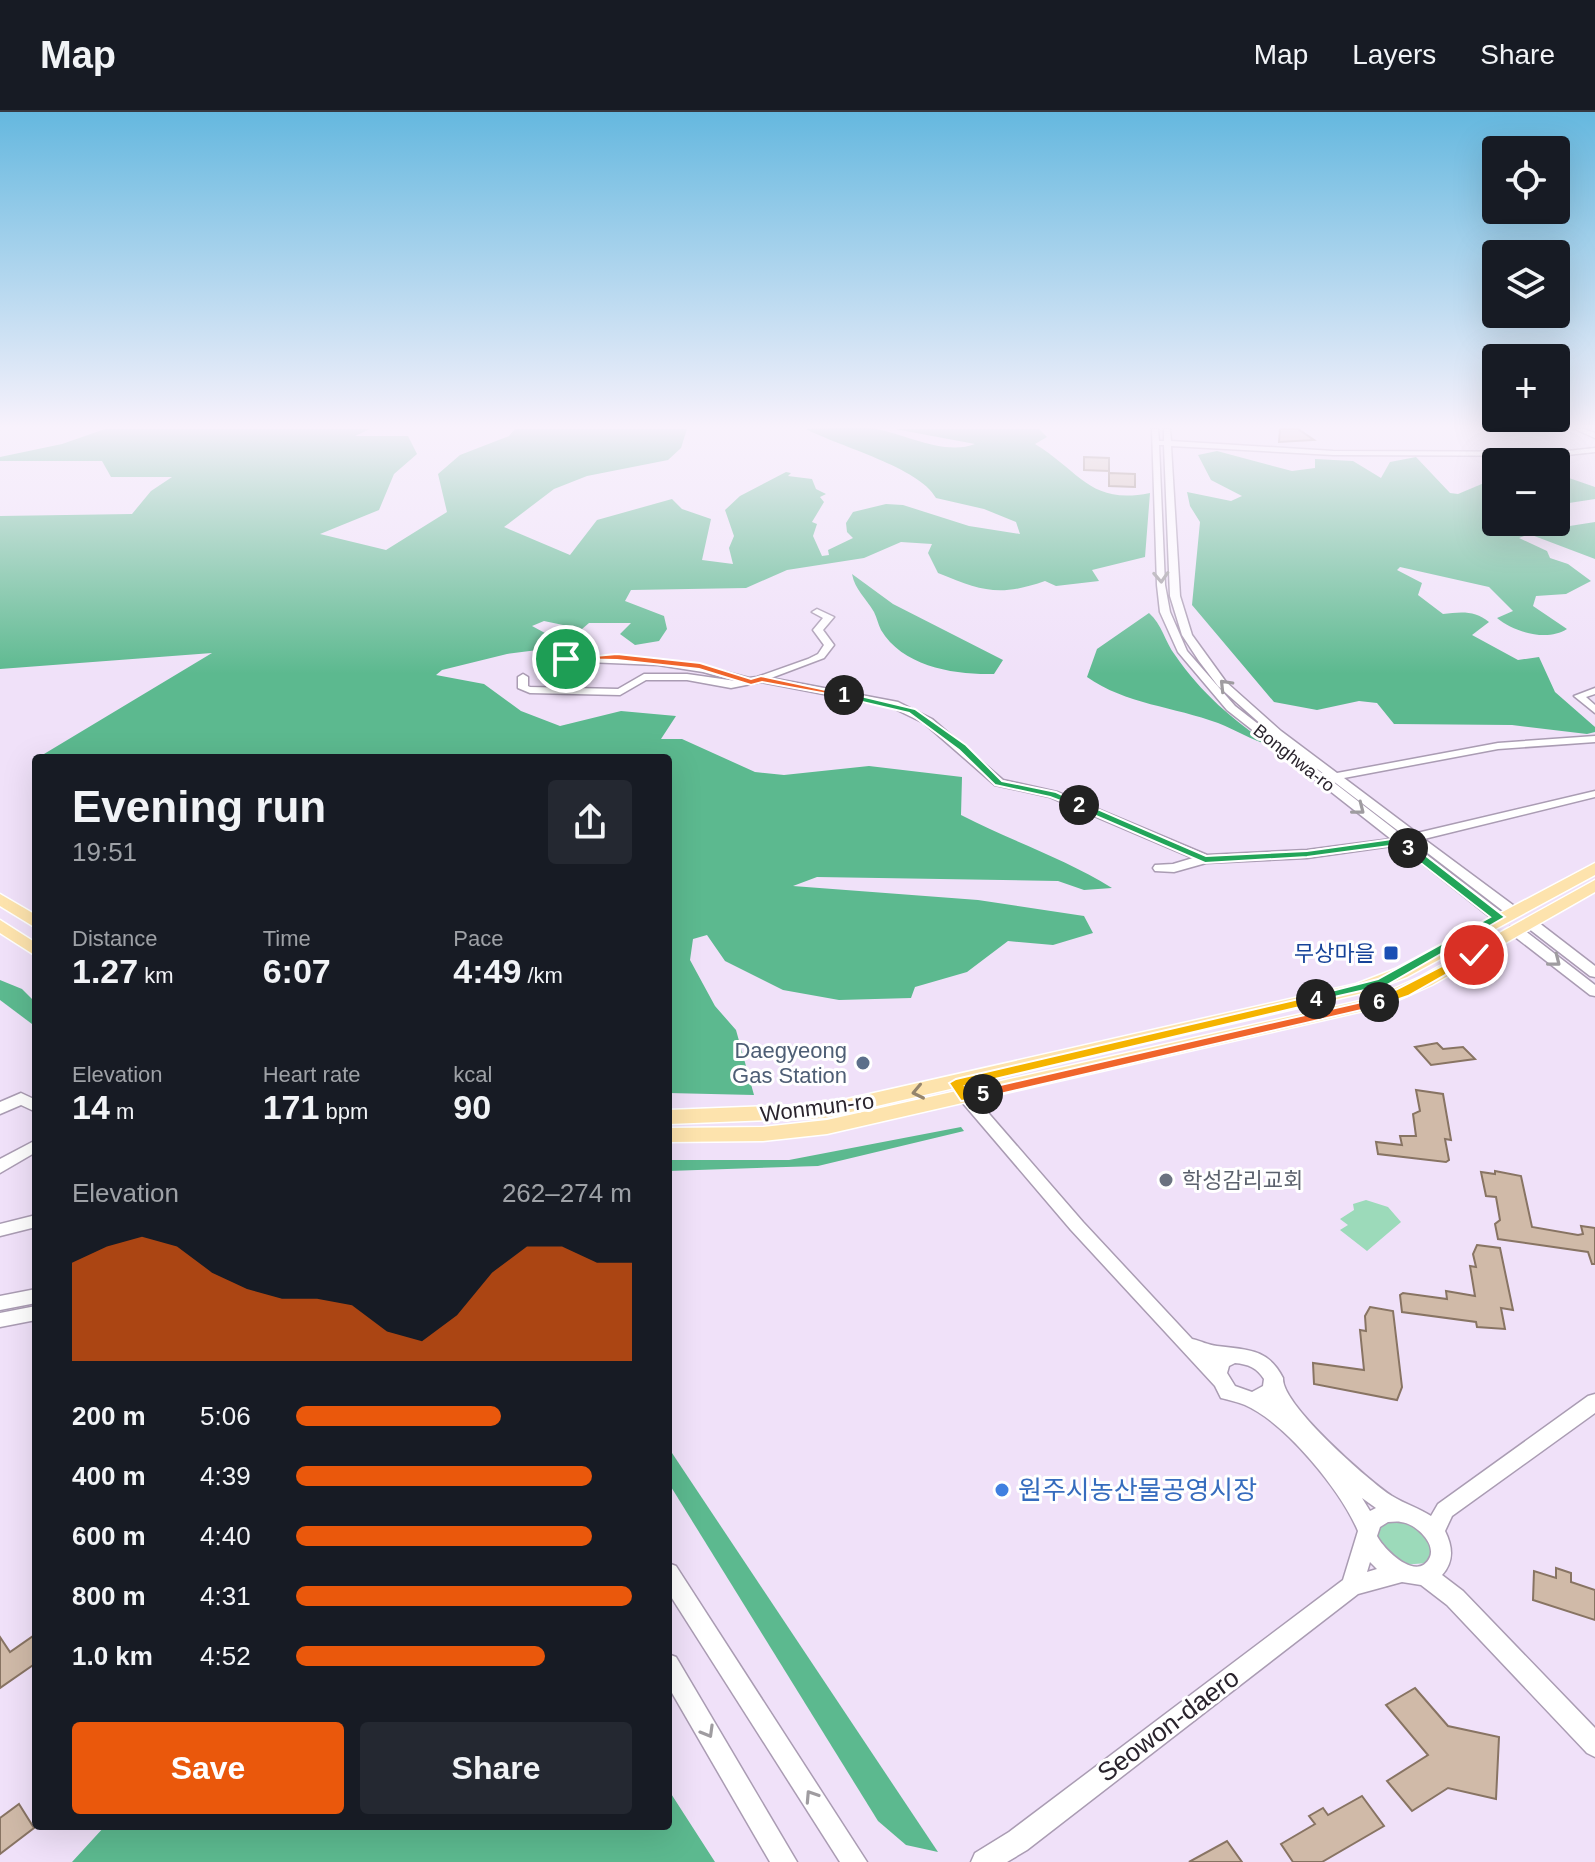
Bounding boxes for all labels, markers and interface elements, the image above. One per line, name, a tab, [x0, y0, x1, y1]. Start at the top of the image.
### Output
text: Map	[40, 34, 116, 76]
text: Map	[1254, 39, 1308, 70]
text: Layers	[1352, 39, 1436, 70]
text: Share	[1480, 39, 1555, 70]
map controls	[1482, 136, 1570, 536]
button: locate	[1482, 136, 1570, 224]
button: layers	[1482, 240, 1570, 328]
button: +	[1482, 344, 1570, 432]
button: −	[1482, 448, 1570, 536]
one-way arrow	[1153, 571, 1170, 584]
pin	[532, 625, 600, 693]
icon: arrive	[544, 637, 588, 681]
pin: 1	[824, 675, 864, 715]
one-way arrow	[1220, 680, 1234, 694]
text: 1	[838, 682, 850, 707]
street label: Bonghwa-ro	[1250, 720, 1338, 796]
button: share	[548, 780, 632, 864]
text: Evening run	[72, 782, 326, 831]
pin: 2	[1059, 785, 1099, 825]
text: 2	[1073, 792, 1085, 817]
one-way arrow	[1350, 799, 1364, 814]
pin: 3	[1388, 828, 1428, 868]
text: 3	[1402, 835, 1414, 860]
text: 19:51	[72, 837, 137, 867]
pin	[1440, 921, 1508, 989]
text: Distance	[72, 926, 158, 951]
text: Time	[263, 926, 311, 951]
text: Pace	[453, 926, 503, 951]
icon: check	[1452, 933, 1496, 977]
place label: 무상마을	[1294, 941, 1375, 966]
marker: 무상마을	[1382, 944, 1400, 962]
one-way arrow	[1546, 951, 1560, 966]
text: 1.27	[72, 952, 138, 990]
text: 6:07	[263, 952, 331, 990]
text: 4:49	[453, 952, 521, 990]
text: km	[138, 963, 174, 988]
text: /km	[521, 963, 563, 988]
pin: 4	[1296, 979, 1336, 1019]
pin: 6	[1359, 982, 1399, 1022]
text: 4	[1310, 986, 1322, 1011]
text: 6	[1373, 989, 1385, 1014]
place label: Daegyeong Gas Station	[732, 1038, 847, 1088]
marker: Daegyeong Gas Station	[854, 1054, 872, 1072]
text: Elevation	[72, 1062, 163, 1087]
text: Heart rate	[263, 1062, 360, 1087]
text: kcal	[453, 1062, 492, 1087]
pin: 5	[963, 1074, 1003, 1114]
text: 5	[977, 1081, 989, 1106]
one-way arrow	[912, 1083, 926, 1100]
text: 14	[72, 1088, 110, 1126]
text: 171	[263, 1088, 319, 1126]
text: 90	[453, 1088, 491, 1126]
street label: Wonmun-ro	[759, 1088, 875, 1127]
text: m	[110, 1099, 134, 1124]
text: bpm	[319, 1099, 368, 1124]
place label: 학성감리교회	[1182, 1168, 1303, 1193]
marker: 학성감리교회	[1157, 1171, 1175, 1189]
text: Elevation	[72, 1178, 179, 1208]
text: 262–274 m	[502, 1178, 632, 1208]
text: 200 m	[72, 1401, 146, 1431]
text: 5:06	[200, 1401, 251, 1431]
text: 400 m	[72, 1461, 146, 1491]
text: 4:39	[200, 1461, 251, 1491]
place label: 원주시농산물공영시장	[1018, 1475, 1257, 1505]
marker: 원주시농산물공영시장	[993, 1481, 1011, 1499]
text: 600 m	[72, 1521, 146, 1551]
text: 4:40	[200, 1521, 251, 1551]
text: 800 m	[72, 1581, 146, 1611]
text: 4:31	[200, 1581, 251, 1611]
text: 1.0 km	[72, 1641, 153, 1671]
text: 4:52	[200, 1641, 251, 1671]
street label: Seowon-daero	[1091, 1662, 1245, 1788]
button: Save	[72, 1722, 344, 1814]
button: Share	[360, 1722, 632, 1814]
one-way arrow	[698, 1723, 713, 1738]
one-way arrow	[806, 1791, 821, 1805]

